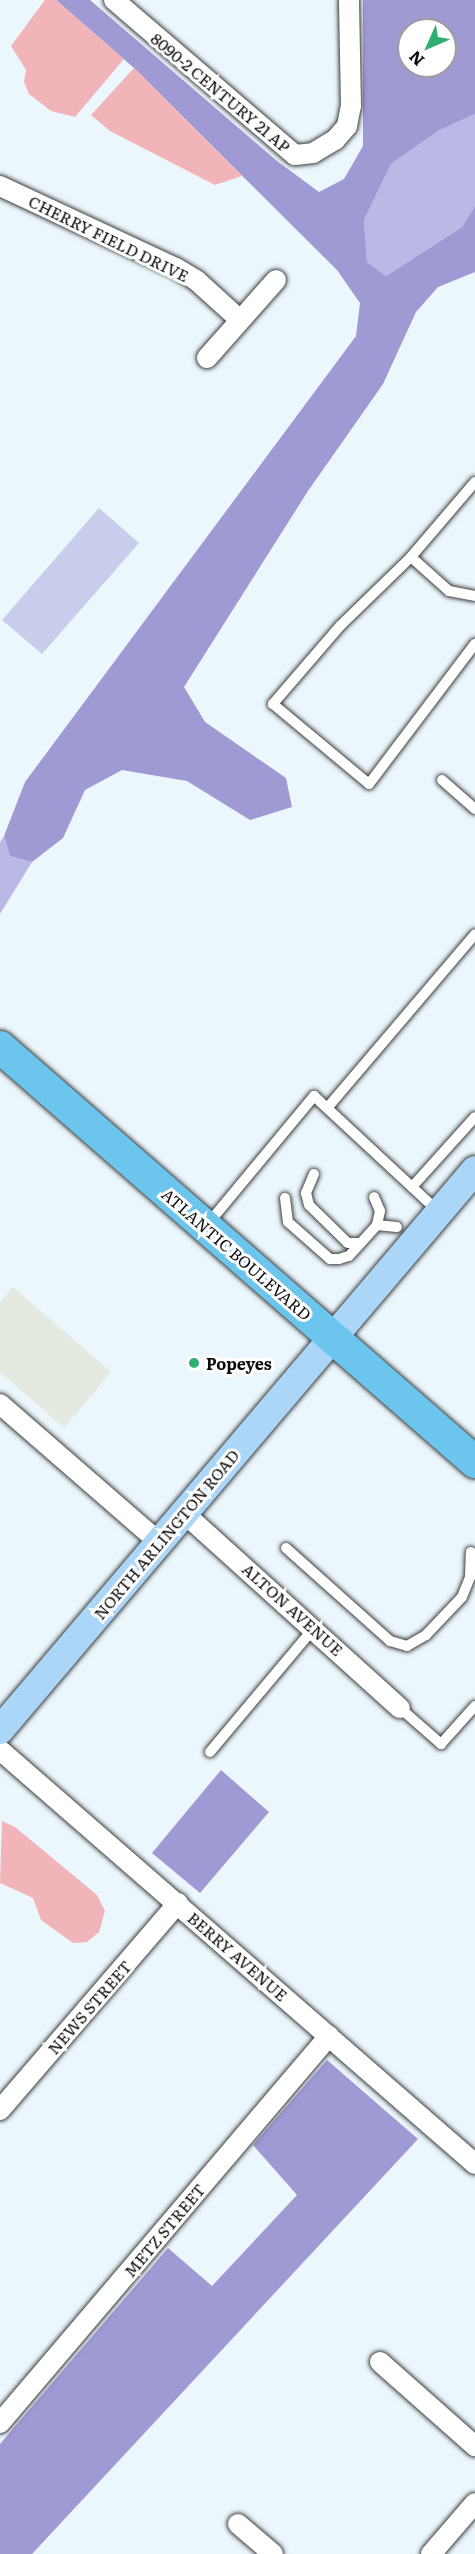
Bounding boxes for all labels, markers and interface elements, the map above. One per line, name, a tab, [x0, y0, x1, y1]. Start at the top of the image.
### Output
north arrow	[397, 18, 457, 78]
street label: 8090-2 CENTURY 21 AP	[148, 28, 294, 156]
text: N	[402, 46, 429, 73]
street label: CHERRY FIELD DRIVE	[26, 191, 192, 285]
street label: ATLANTIC BOULEVARD	[158, 1184, 316, 1324]
place label: Popeyes	[206, 1353, 272, 1373]
marker: Popeyes	[187, 1356, 201, 1370]
street label: NORTH ARLINGTON ROAD	[89, 1445, 243, 1623]
street label: ALTON AVENUE	[239, 1559, 347, 1659]
street label: BERRY AVENUE	[184, 1908, 292, 2004]
street label: NEWS STREET	[43, 1956, 135, 2058]
street label: METZ STREET	[120, 2180, 208, 2280]

